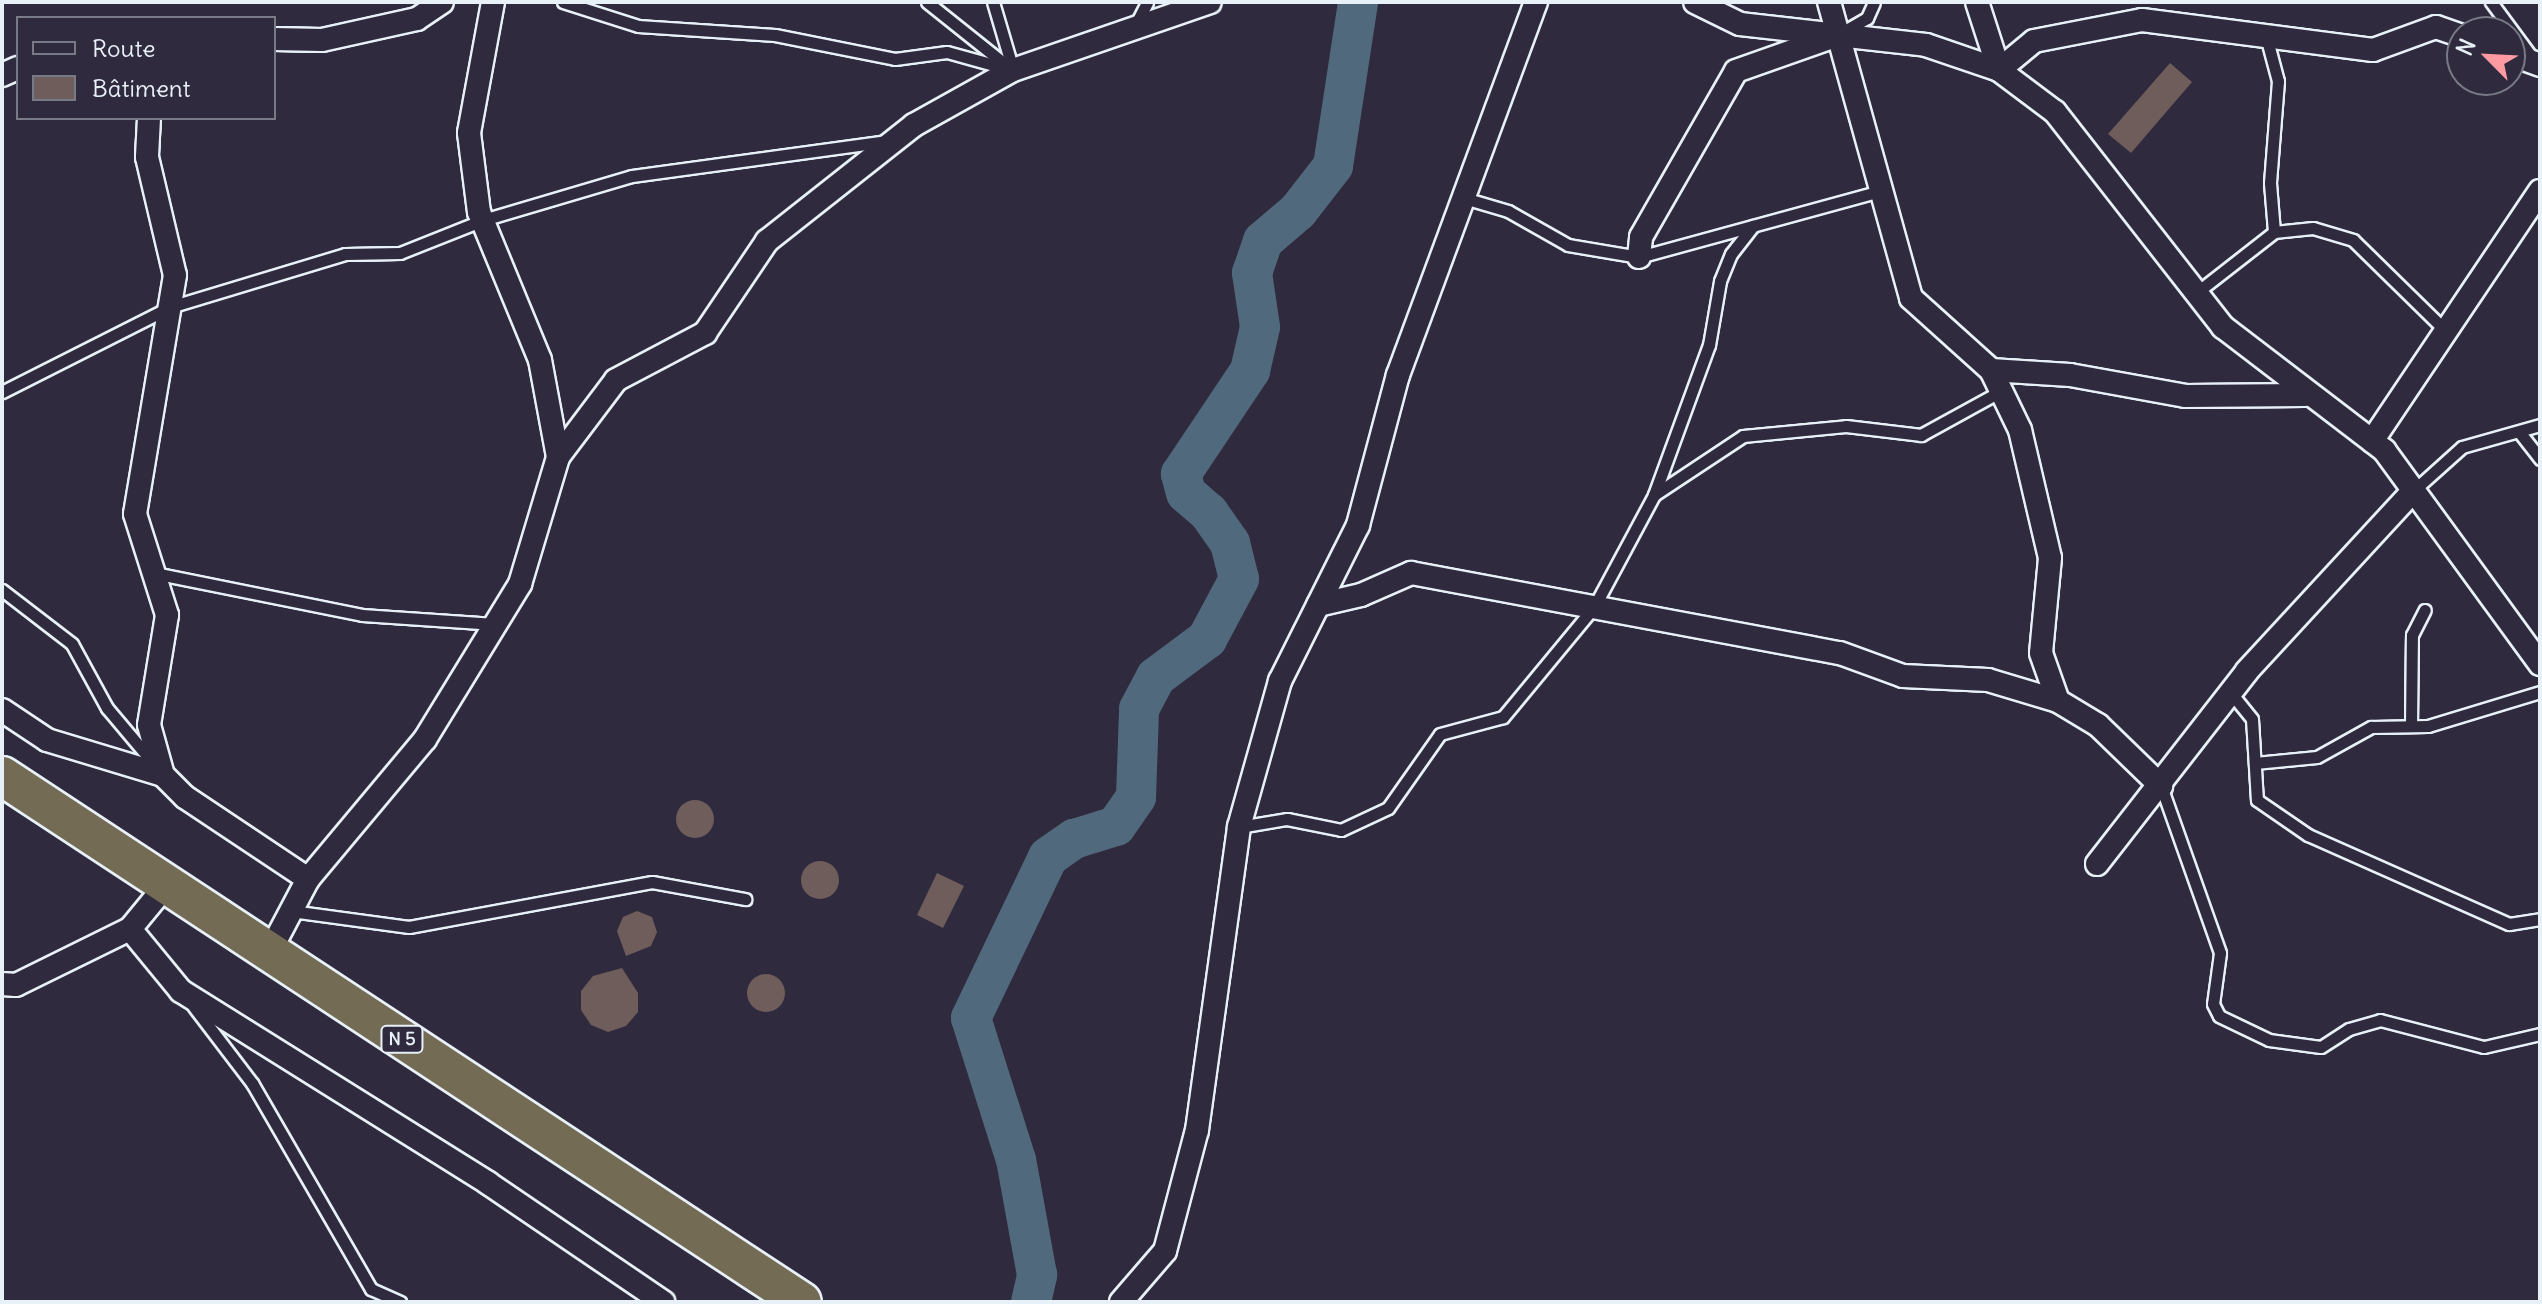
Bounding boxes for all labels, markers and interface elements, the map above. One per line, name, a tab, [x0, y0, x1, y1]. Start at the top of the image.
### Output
legend	[16, 16, 276, 120]
north arrow	[2446, 16, 2526, 96]
text: Route	[92, 33, 155, 63]
text: N	[2450, 34, 2482, 60]
text: Bâtiment	[92, 73, 191, 103]
road number: N 5	[380, 1025, 424, 1053]

